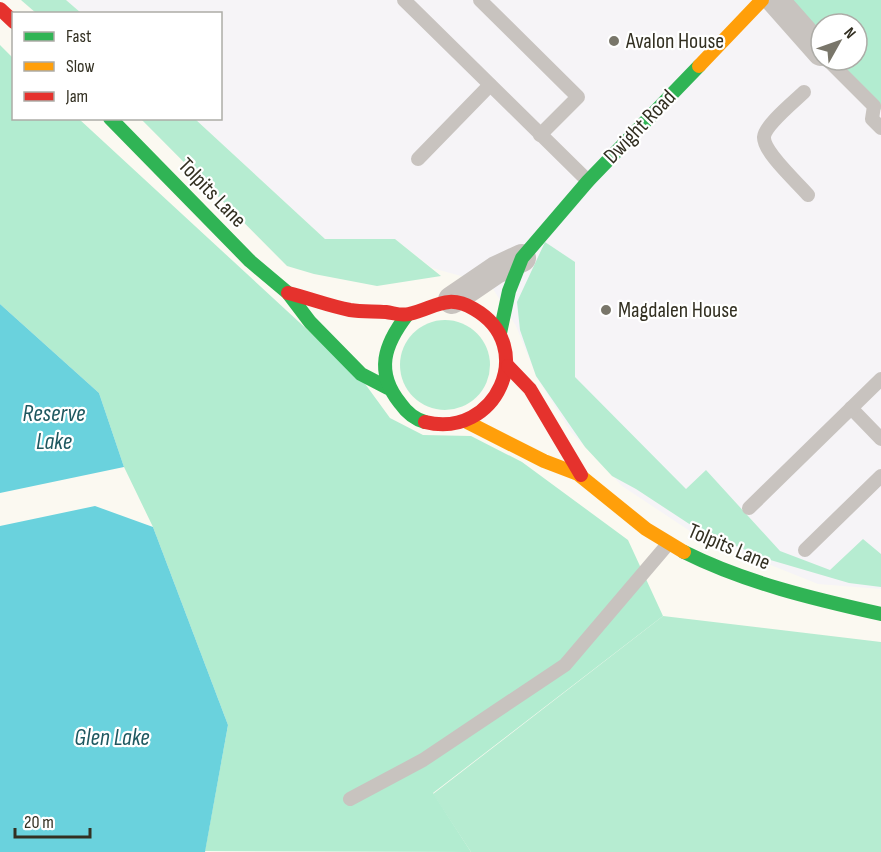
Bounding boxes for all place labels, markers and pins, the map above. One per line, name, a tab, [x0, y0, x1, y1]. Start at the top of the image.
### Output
place label: Avalon House	[625, 28, 724, 55]
marker: Avalon House	[607, 34, 621, 48]
place label: Magdalen House	[618, 297, 738, 324]
marker: Magdalen House	[599, 303, 613, 317]

